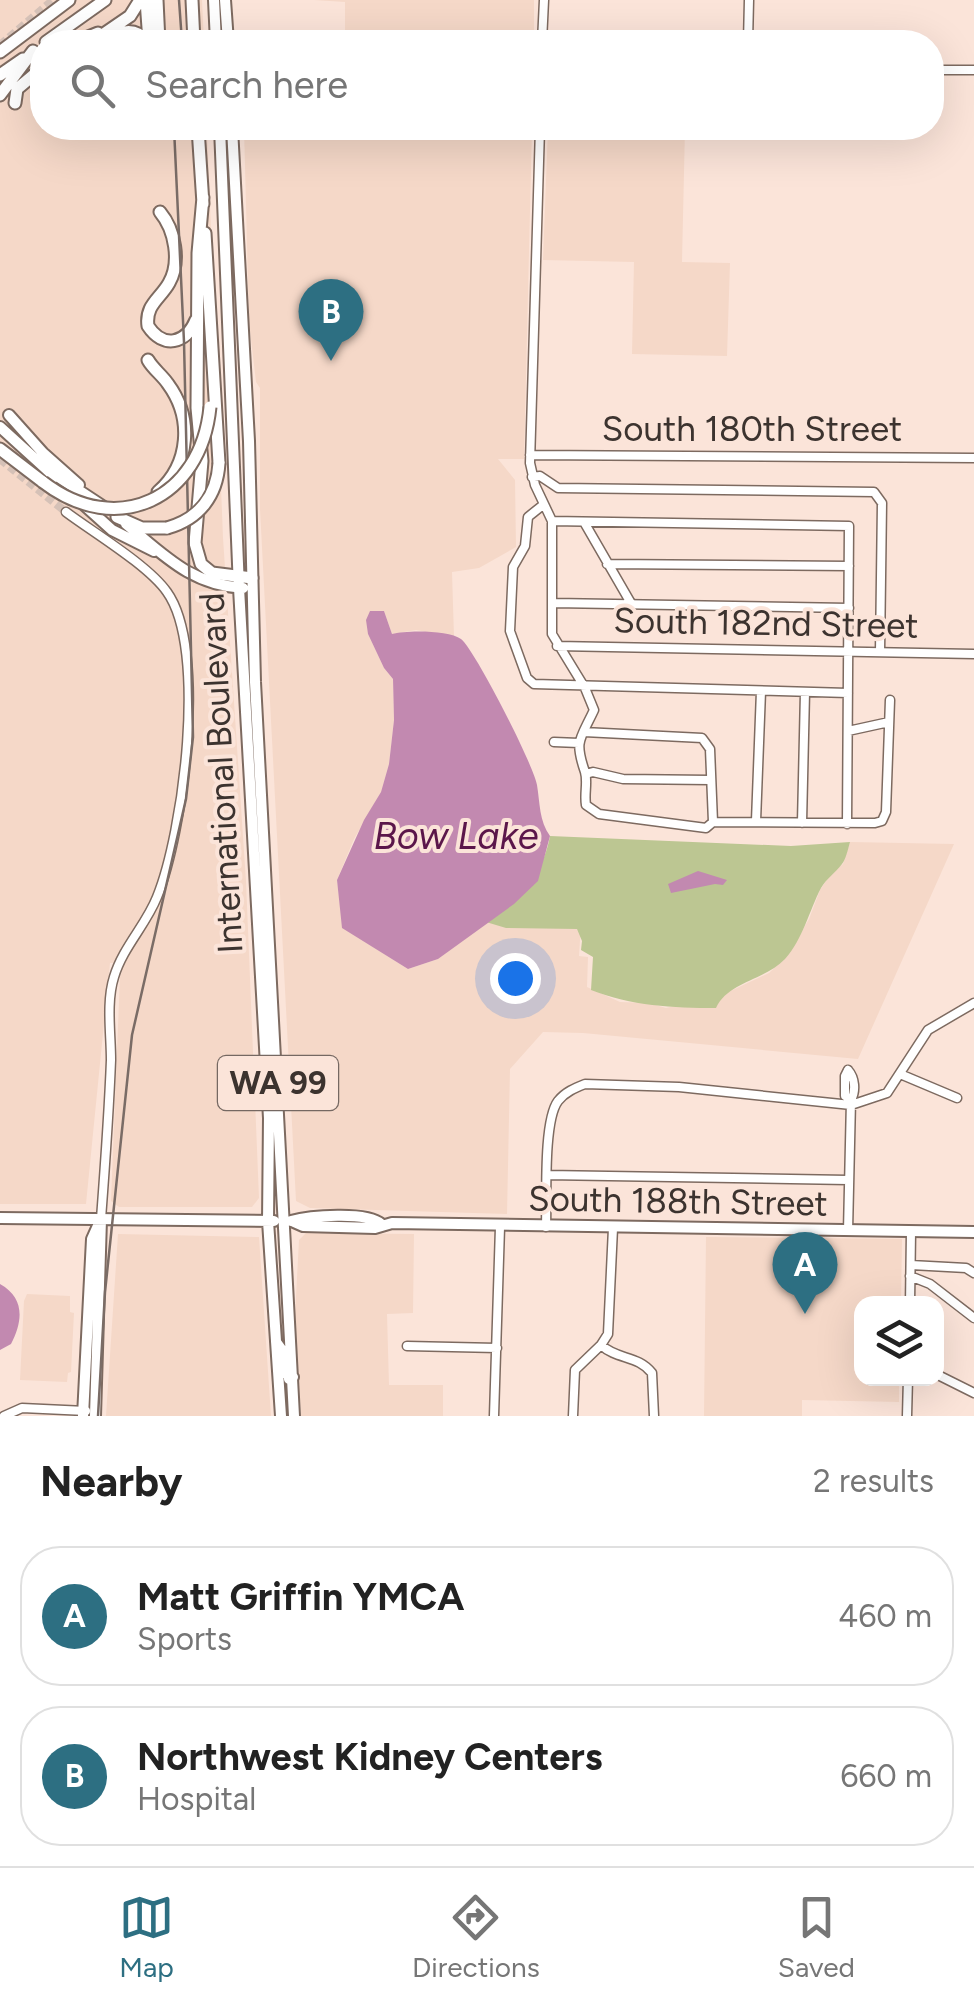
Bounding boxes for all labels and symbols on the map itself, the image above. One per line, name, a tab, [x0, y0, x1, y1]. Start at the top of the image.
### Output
pin: B	[298, 278, 364, 361]
street label: South 180th Street	[602, 408, 902, 450]
street label: International Boulevard	[191, 591, 251, 955]
street label: South 182nd Street	[613, 599, 919, 647]
water label: Bow Lake	[374, 813, 539, 859]
your location	[490, 953, 541, 1004]
road number: WA 99	[218, 1056, 338, 1110]
street label: South 188th Street	[528, 1177, 828, 1225]
pin: A	[772, 1232, 838, 1314]

